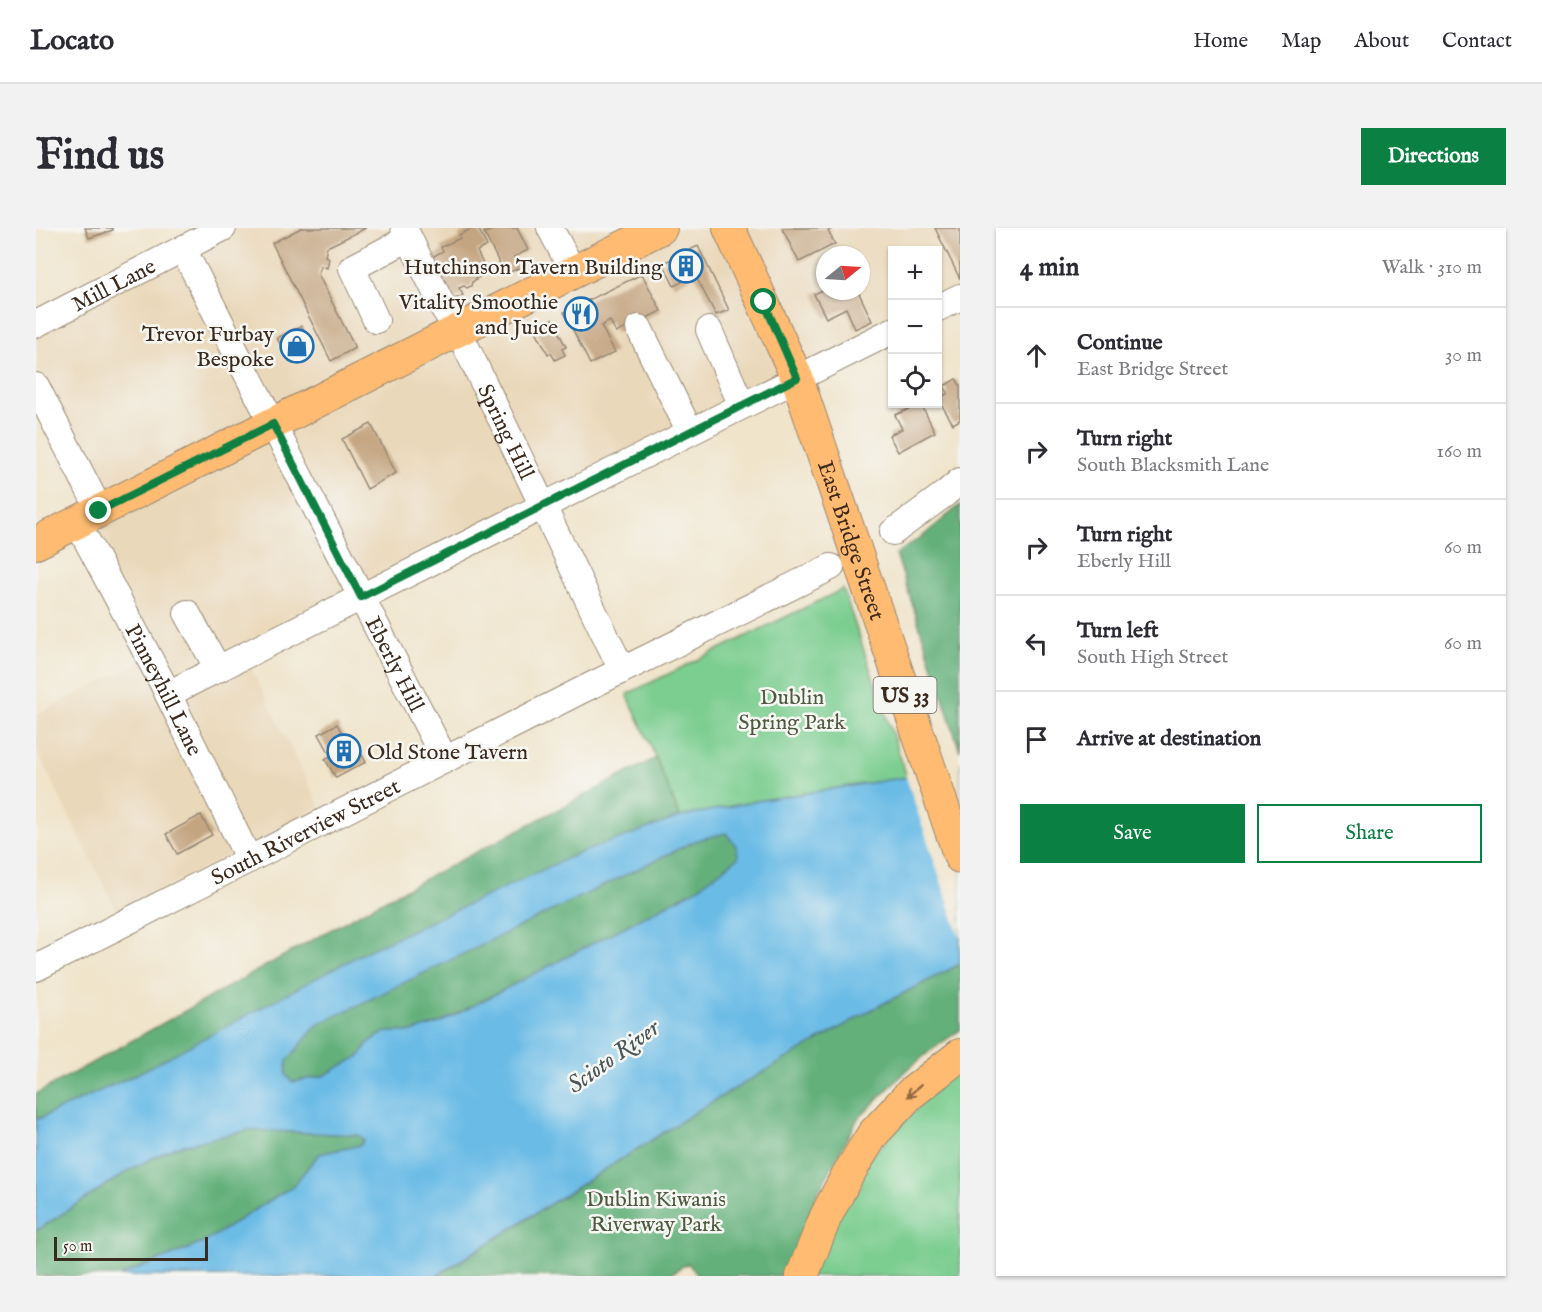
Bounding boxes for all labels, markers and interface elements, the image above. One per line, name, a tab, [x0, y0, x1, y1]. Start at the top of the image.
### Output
text: Locato	[30, 24, 114, 59]
text: Home	[1193, 28, 1248, 55]
text: Map	[1281, 28, 1321, 55]
text: About	[1354, 28, 1409, 55]
text: Contact	[1442, 28, 1512, 55]
button: Directions	[1361, 128, 1506, 185]
text: Find us	[36, 130, 164, 183]
north arrow	[816, 246, 870, 300]
map controls	[888, 246, 942, 408]
button: +	[888, 246, 942, 300]
building icon: Hutchinson Tavern Building	[668, 248, 704, 284]
text: 4 min	[1020, 251, 1079, 284]
street label: Mill Lane	[68, 253, 161, 319]
place label: Hutchinson Tavern Building	[404, 254, 664, 282]
text: Walk · 310 m	[1382, 255, 1482, 280]
route start	[750, 288, 776, 314]
place label: Vitality Smoothie and Juice	[398, 289, 558, 342]
restaurant icon: Vitality Smoothie and Juice	[563, 296, 599, 332]
button: −	[888, 300, 942, 354]
place label: Trevor Furbay Bespoke	[142, 321, 274, 374]
shop icon: Trevor Furbay Bespoke	[279, 328, 315, 364]
text: Continue	[1077, 329, 1163, 357]
icon: ahead	[1020, 339, 1053, 372]
text: 30 m	[1445, 343, 1482, 368]
button: locate	[888, 354, 942, 408]
text: East Bridge Street	[1077, 357, 1228, 382]
street label: Spring Hill	[470, 380, 540, 484]
text: Turn right	[1077, 425, 1172, 453]
icon: right	[1020, 435, 1053, 468]
text: 160 m	[1436, 439, 1482, 464]
text: South Blacksmith Lane	[1077, 453, 1269, 478]
street label: East Bridge Street	[810, 457, 891, 625]
route end	[85, 497, 111, 523]
text: Turn right	[1077, 521, 1172, 549]
icon: right	[1020, 531, 1053, 564]
text: 60 m	[1444, 535, 1482, 560]
text: Eberly Hill	[1077, 549, 1171, 574]
street label: Eberly Hill	[358, 612, 430, 717]
text: Turn left	[1077, 617, 1159, 645]
street label: Pinneyhill Lane	[118, 620, 208, 761]
icon: left	[1020, 627, 1053, 660]
text: 60 m	[1444, 631, 1482, 656]
text: South High Street	[1077, 645, 1228, 670]
road number: US 33	[874, 677, 936, 713]
park label: Dublin Spring Park	[738, 684, 846, 737]
icon: arrive	[1020, 723, 1053, 756]
text: Arrive at destination	[1077, 725, 1261, 753]
building icon: Old Stone Tavern	[326, 733, 362, 769]
place label: Old Stone Tavern	[367, 739, 528, 767]
street label: South Riverview Street	[207, 773, 406, 893]
button: Save	[1020, 804, 1245, 863]
button: Share	[1257, 804, 1482, 863]
water label: Scioto River	[562, 1012, 668, 1101]
one-way arrow	[907, 1084, 922, 1098]
park label: Dublin Kiwanis Riverway Park	[586, 1186, 726, 1239]
scale bar	[54, 1234, 208, 1262]
text: 50 m	[63, 1237, 92, 1257]

